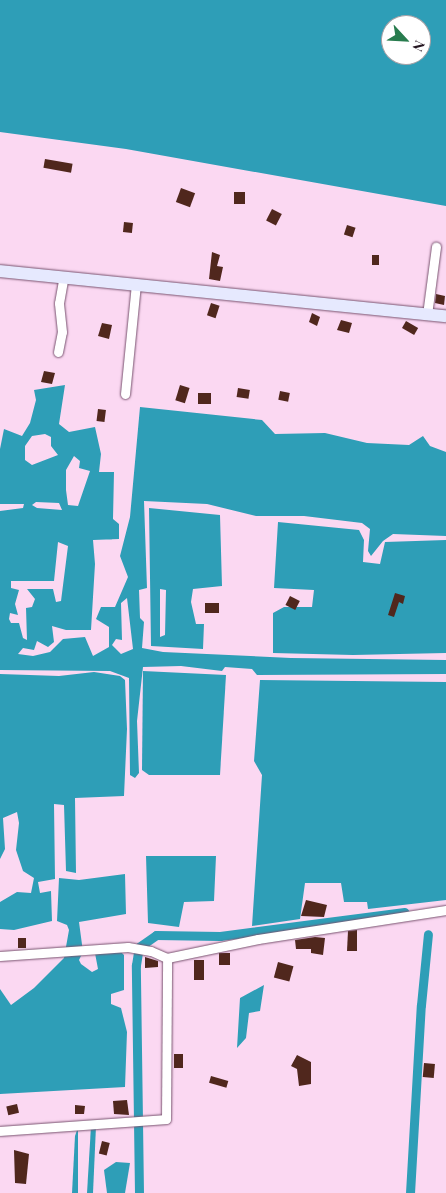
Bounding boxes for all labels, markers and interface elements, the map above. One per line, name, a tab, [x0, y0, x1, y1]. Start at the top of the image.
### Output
north arrow	[381, 15, 431, 65]
text: N	[408, 38, 430, 55]

